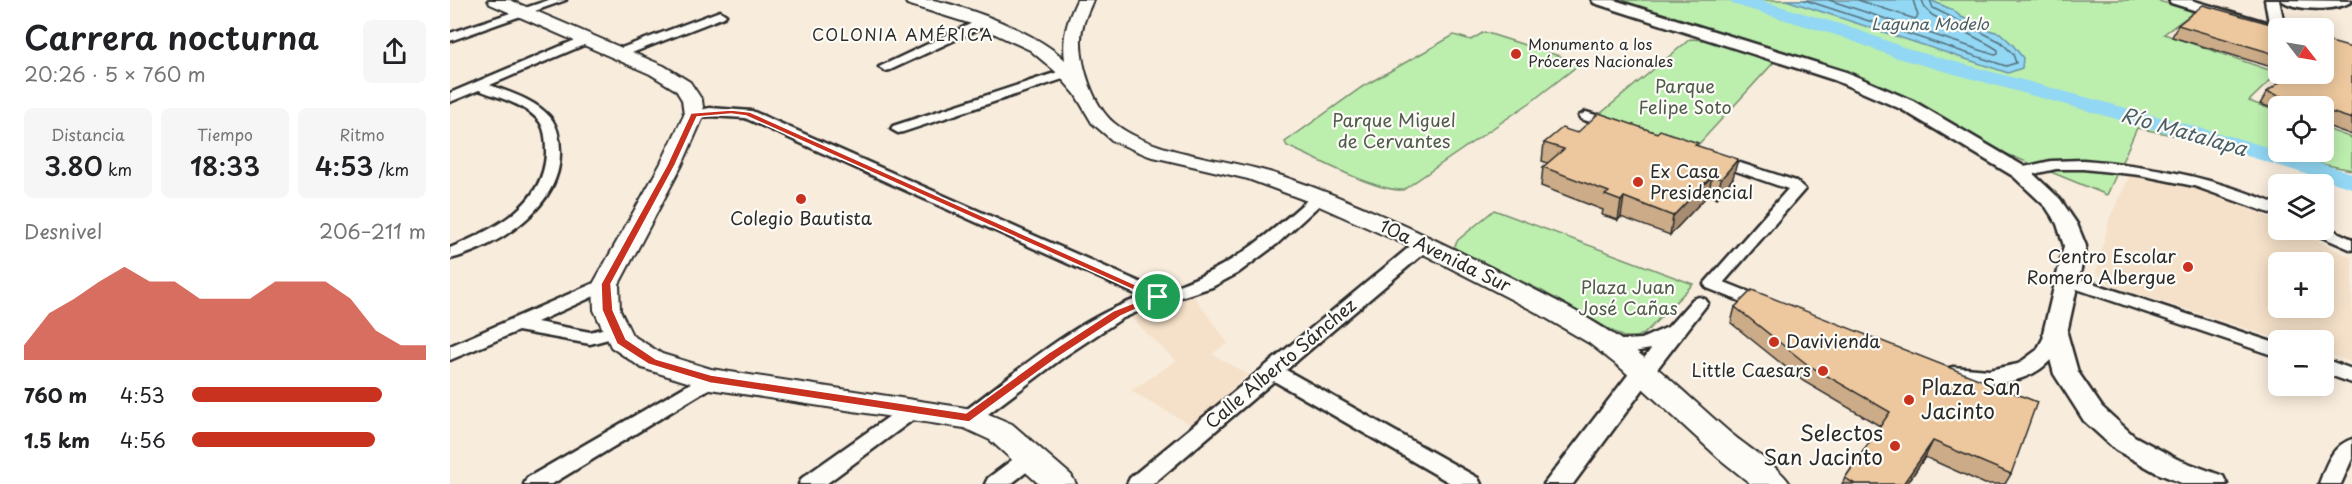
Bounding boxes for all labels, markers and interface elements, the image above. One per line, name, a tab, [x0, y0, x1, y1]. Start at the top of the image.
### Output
text: Carrera nocturna	[24, 11, 319, 61]
water label: Laguna Modelo	[1871, 11, 1990, 35]
north arrow	[2268, 18, 2334, 84]
map controls	[2268, 18, 2334, 396]
button: share	[363, 20, 426, 83]
district label: COLONIA AMÉRICA	[812, 22, 994, 46]
place label: Monumento a los Próceres Nacionales	[1528, 32, 1673, 72]
marker: Monumento a los Próceres Nacionales	[1509, 47, 1523, 61]
text: 20:26 · 5 × 760 m	[24, 59, 206, 89]
park label: Parque Felipe Soto	[1638, 72, 1732, 120]
button: locate	[2268, 96, 2334, 162]
water label: Río Matalapa	[2118, 99, 2252, 164]
park label: Parque Miguel de Cervantes	[1332, 106, 1456, 154]
text: Distancia	[51, 122, 125, 146]
text: Tiempo	[197, 122, 253, 146]
text: Ritmo	[339, 122, 385, 146]
text: 3.80	[44, 146, 103, 185]
text: 18:33	[190, 146, 260, 185]
text: 4:53	[315, 146, 373, 185]
text: km	[103, 157, 132, 181]
text: /km	[373, 157, 409, 181]
place label: Ex Casa Presidencial	[1650, 157, 1753, 205]
button: layers	[2268, 174, 2334, 240]
marker: Ex Casa Presidencial	[1631, 175, 1645, 189]
marker: Colegio Bautista	[794, 192, 808, 206]
place label: Colegio Bautista	[730, 204, 873, 231]
street label: 10a Avenida Sur	[1375, 211, 1516, 298]
text: Desnivel	[24, 216, 102, 246]
text: 206–211 m	[319, 216, 426, 246]
place label: Centro Escolar Romero Albergue	[2026, 242, 2177, 290]
button: +	[2268, 252, 2334, 318]
marker: Centro Escolar Romero Albergue	[2181, 260, 2195, 274]
pin	[1132, 271, 1183, 322]
park label: Plaza Juan José Cañas	[1578, 273, 1678, 321]
icon: arrive	[1141, 280, 1174, 313]
street label: Calle Alberto Sánchez	[1198, 291, 1362, 434]
place label: Davivienda	[1786, 327, 1880, 354]
button: −	[2268, 330, 2334, 396]
marker: Davivienda	[1767, 335, 1781, 349]
place label: Little Caesars	[1691, 356, 1811, 383]
marker: Little Caesars	[1816, 364, 1830, 378]
place label: Plaza San Jacinto	[1921, 370, 2021, 426]
text: 760 m	[24, 380, 87, 410]
text: 4:53	[120, 380, 165, 410]
marker: Plaza San Jacinto	[1902, 393, 1916, 407]
place label: Selectos San Jacinto	[1763, 416, 1883, 472]
text: 1.5 km	[24, 425, 90, 455]
text: 4:56	[120, 425, 166, 455]
marker: Selectos San Jacinto	[1888, 439, 1902, 453]

